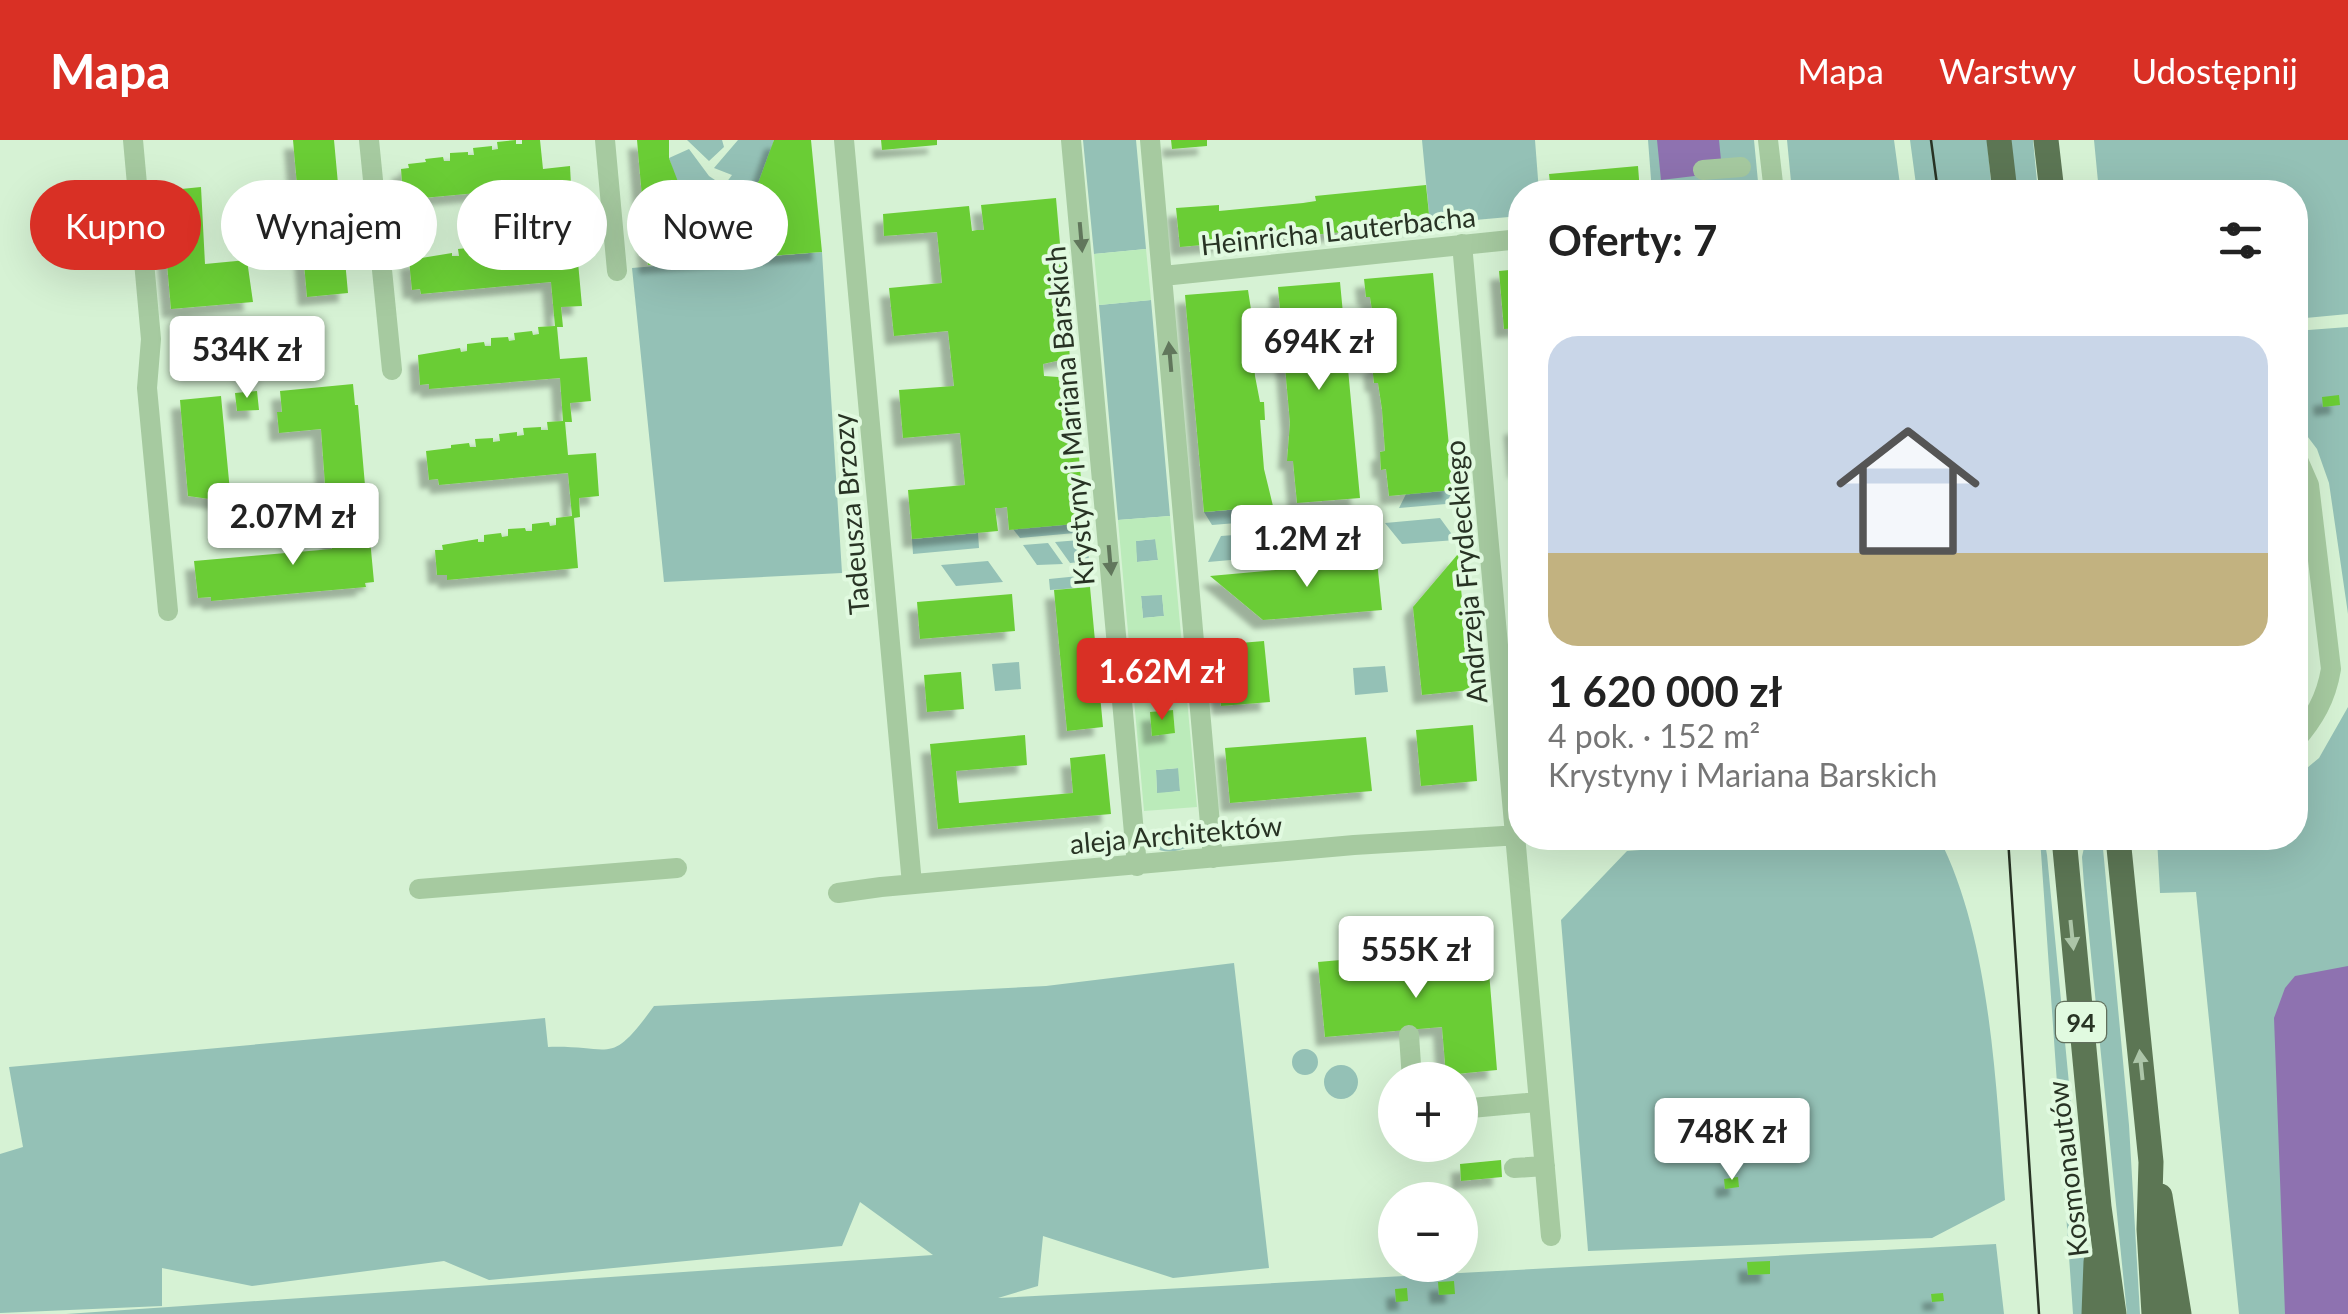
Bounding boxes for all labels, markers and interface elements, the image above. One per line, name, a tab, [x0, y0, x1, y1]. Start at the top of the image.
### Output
text: Mapa	[50, 42, 171, 99]
text: Mapa	[1797, 49, 1884, 91]
text: Warstwy	[1939, 49, 2076, 91]
text: Udostępnij	[2131, 49, 2298, 91]
chip: Kupno	[30, 180, 201, 270]
chip: Wynajem	[221, 180, 437, 270]
chip: Filtry	[457, 180, 607, 270]
chip: Nowe	[627, 180, 788, 270]
street label: Heinricha Lauterbacha	[1199, 199, 1477, 261]
icon: filters	[2213, 213, 2268, 268]
text: Oferty: 7	[1548, 215, 1717, 265]
one-way arrow	[1074, 222, 1090, 253]
street label: Krystyny i Mariana Barskich	[1037, 245, 1101, 587]
pin: 694K zł	[1227, 308, 1411, 393]
pin: 534K zł	[155, 316, 339, 401]
text: 694K zł	[1264, 321, 1374, 360]
text: 534K zł	[192, 329, 302, 368]
one-way arrow	[1161, 340, 1177, 372]
icon: home	[1818, 401, 1998, 581]
street label: Tadeusza Brzozy	[824, 411, 876, 616]
street label: Andrzeja Frydeckiego	[1437, 439, 1493, 705]
pin: 2.07M zł	[190, 483, 396, 568]
text: 2.07M zł	[230, 496, 356, 535]
pin: 1.2M zł	[1215, 505, 1399, 590]
text: 1.2M zł	[1253, 518, 1361, 557]
one-way arrow	[1102, 545, 1118, 577]
pin: 1.62M zł	[1059, 638, 1265, 723]
text: 1.62M zł	[1099, 651, 1225, 690]
text: 1 620 000 zł	[1548, 666, 1782, 716]
text: 4 pok. · 152 m²	[1548, 716, 1760, 755]
text: Krystyny i Mariana Barskich	[1548, 755, 1937, 794]
street label: aleja Architektów	[1068, 808, 1284, 860]
pin: 555K zł	[1324, 916, 1508, 1001]
one-way arrow	[2065, 919, 2081, 951]
text: 555K zł	[1361, 929, 1471, 968]
road number: 94	[2056, 1002, 2106, 1042]
one-way arrow	[2133, 1049, 2149, 1081]
map controls	[1378, 1062, 1478, 1282]
button: +	[1378, 1062, 1478, 1162]
street label: Kosmonautów	[2039, 1079, 2095, 1259]
pin: 748K zł	[1640, 1098, 1824, 1183]
text: 748K zł	[1677, 1111, 1787, 1150]
button: −	[1378, 1182, 1478, 1282]

